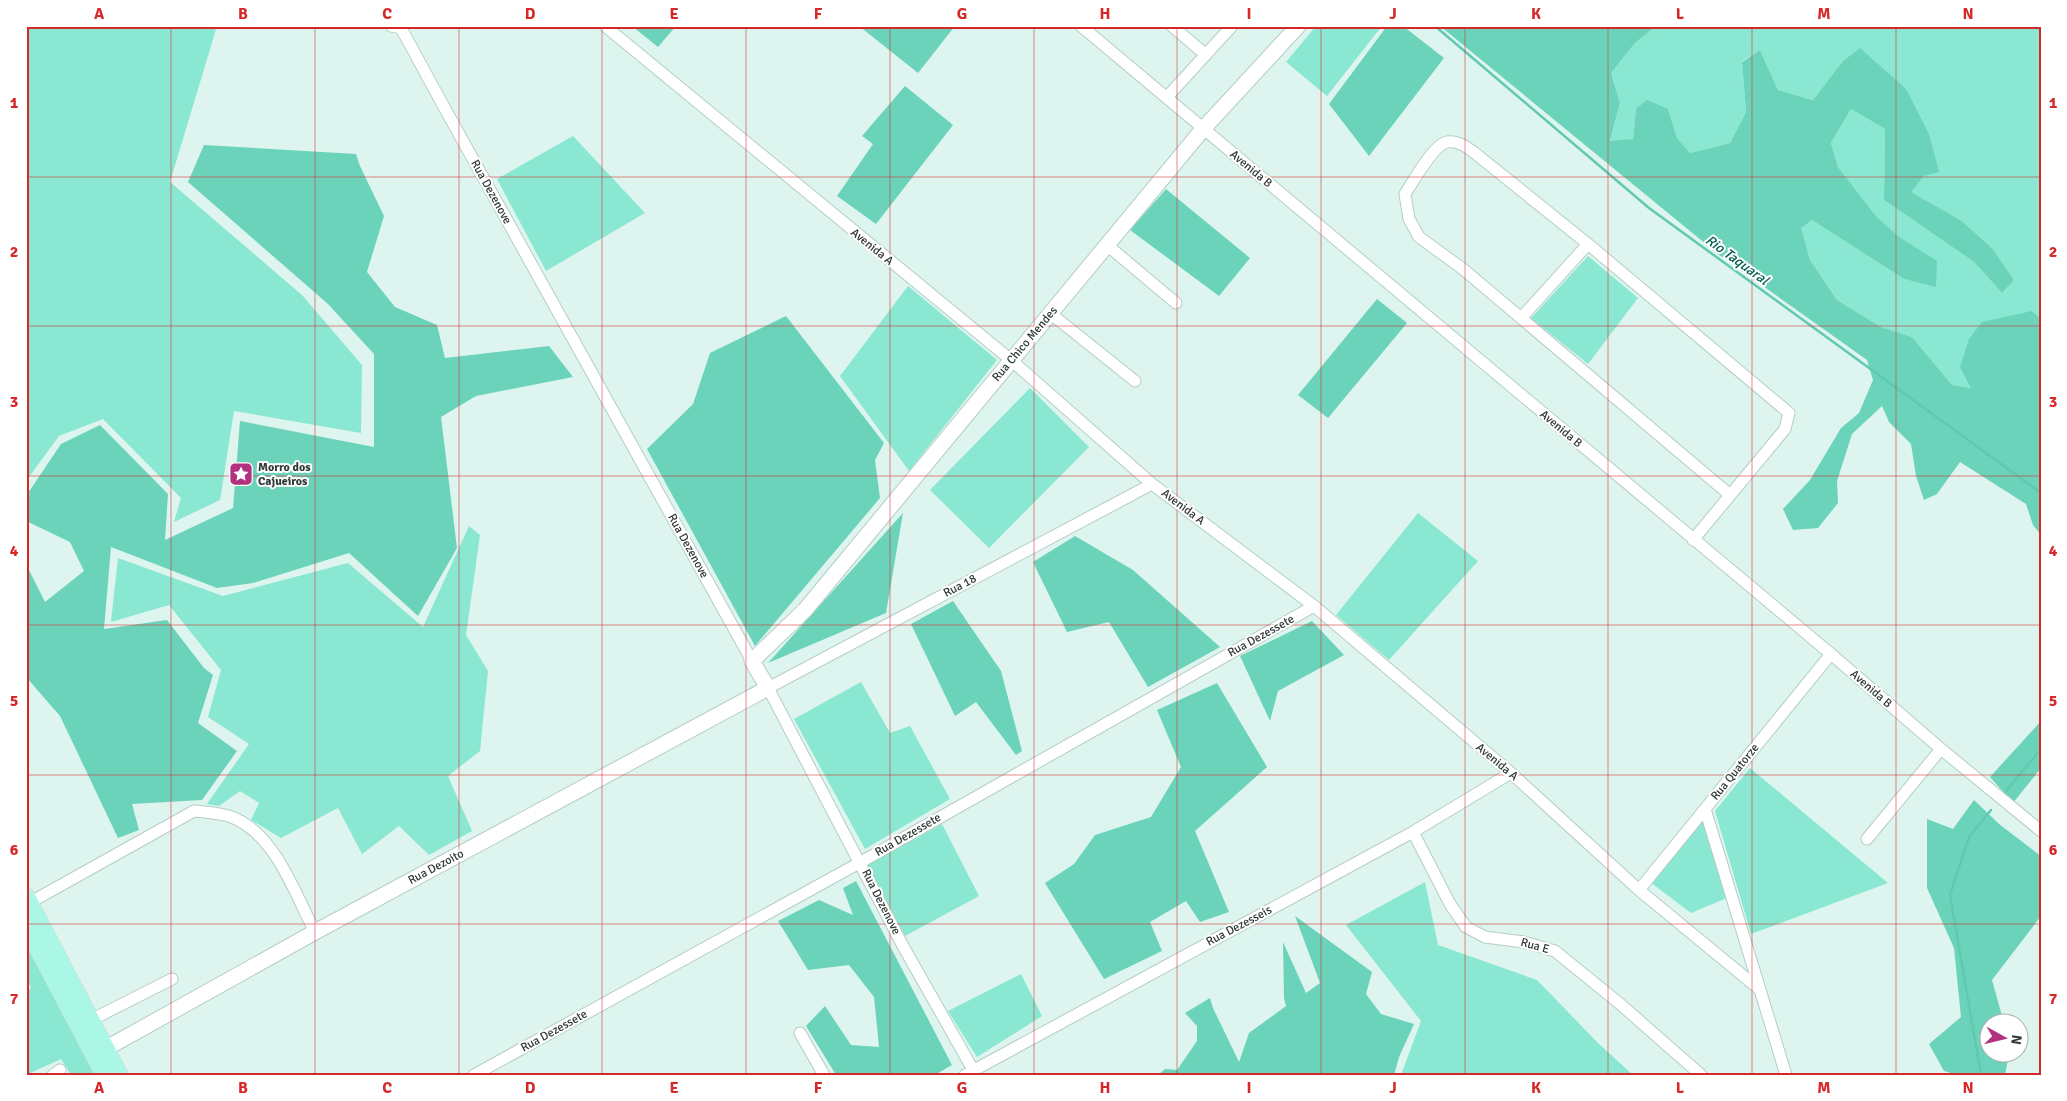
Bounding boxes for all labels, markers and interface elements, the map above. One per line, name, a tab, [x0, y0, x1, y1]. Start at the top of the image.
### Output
text: A	[94, 4, 105, 24]
text: B	[238, 4, 248, 24]
text: C	[382, 4, 392, 24]
text: D	[525, 4, 536, 24]
text: E	[669, 4, 679, 24]
text: F	[814, 4, 823, 24]
text: G	[957, 4, 967, 24]
text: H	[1100, 4, 1110, 24]
text: I	[1246, 4, 1252, 24]
text: J	[1389, 4, 1397, 24]
text: K	[1531, 4, 1541, 24]
text: L	[1676, 4, 1685, 24]
text: M	[1817, 4, 1831, 24]
text: N	[1962, 4, 1974, 24]
text: 1	[10, 93, 19, 113]
text: 1	[2049, 93, 2058, 113]
street label: Avenida B	[1227, 147, 1275, 191]
street label: Rua Dezenove	[467, 157, 515, 227]
street label: Avenida A	[848, 225, 897, 269]
water label: Rio Taquaral	[1702, 231, 1773, 289]
text: 2	[10, 242, 18, 262]
text: 2	[2049, 242, 2057, 262]
street label: Rua Chico Mendes	[989, 303, 1061, 385]
text: 3	[10, 392, 18, 412]
text: 3	[2049, 392, 2057, 412]
street label: Avenida B	[1537, 407, 1585, 451]
place label: Morro dos Cajueiros	[258, 460, 311, 489]
place icon: Morro dos Cajueiros	[228, 461, 254, 487]
street label: Avenida A	[1158, 486, 1208, 529]
street label: Rua Dezenove	[664, 511, 712, 581]
text: 4	[10, 541, 19, 561]
text: 4	[2049, 541, 2058, 561]
street label: Rua 18	[941, 571, 979, 601]
street label: Rua Dezessete	[1225, 612, 1297, 660]
street label: Avenida B	[1847, 667, 1895, 711]
text: 5	[10, 691, 18, 711]
text: 5	[2049, 691, 2057, 711]
street label: Avenida A	[1473, 740, 1522, 784]
street label: Rua Quatorze	[1708, 741, 1762, 803]
street label: Rua Dezessete	[872, 810, 944, 860]
text: 6	[10, 840, 19, 860]
text: 6	[2049, 840, 2058, 860]
street label: Rua Dezoito	[406, 846, 466, 888]
street label: Rua Dezenove	[858, 867, 904, 937]
street label: Rua Dezesseis	[1204, 902, 1274, 950]
street label: Rua E	[1519, 935, 1551, 957]
text: 7	[10, 989, 19, 1009]
text: 7	[2049, 989, 2058, 1009]
street label: Rua Dezessete	[518, 1007, 590, 1055]
north arrow	[1980, 1014, 2030, 1064]
text: N	[2007, 1034, 2025, 1046]
text: A	[94, 1078, 105, 1098]
text: B	[238, 1078, 248, 1098]
text: C	[382, 1078, 392, 1098]
text: D	[525, 1078, 536, 1098]
text: E	[669, 1078, 679, 1098]
text: F	[814, 1078, 823, 1098]
text: G	[957, 1078, 967, 1098]
text: H	[1100, 1078, 1110, 1098]
text: I	[1246, 1078, 1252, 1098]
text: J	[1389, 1078, 1397, 1098]
text: K	[1531, 1078, 1541, 1098]
text: L	[1676, 1078, 1685, 1098]
text: M	[1817, 1078, 1831, 1098]
text: N	[1962, 1078, 1974, 1098]

